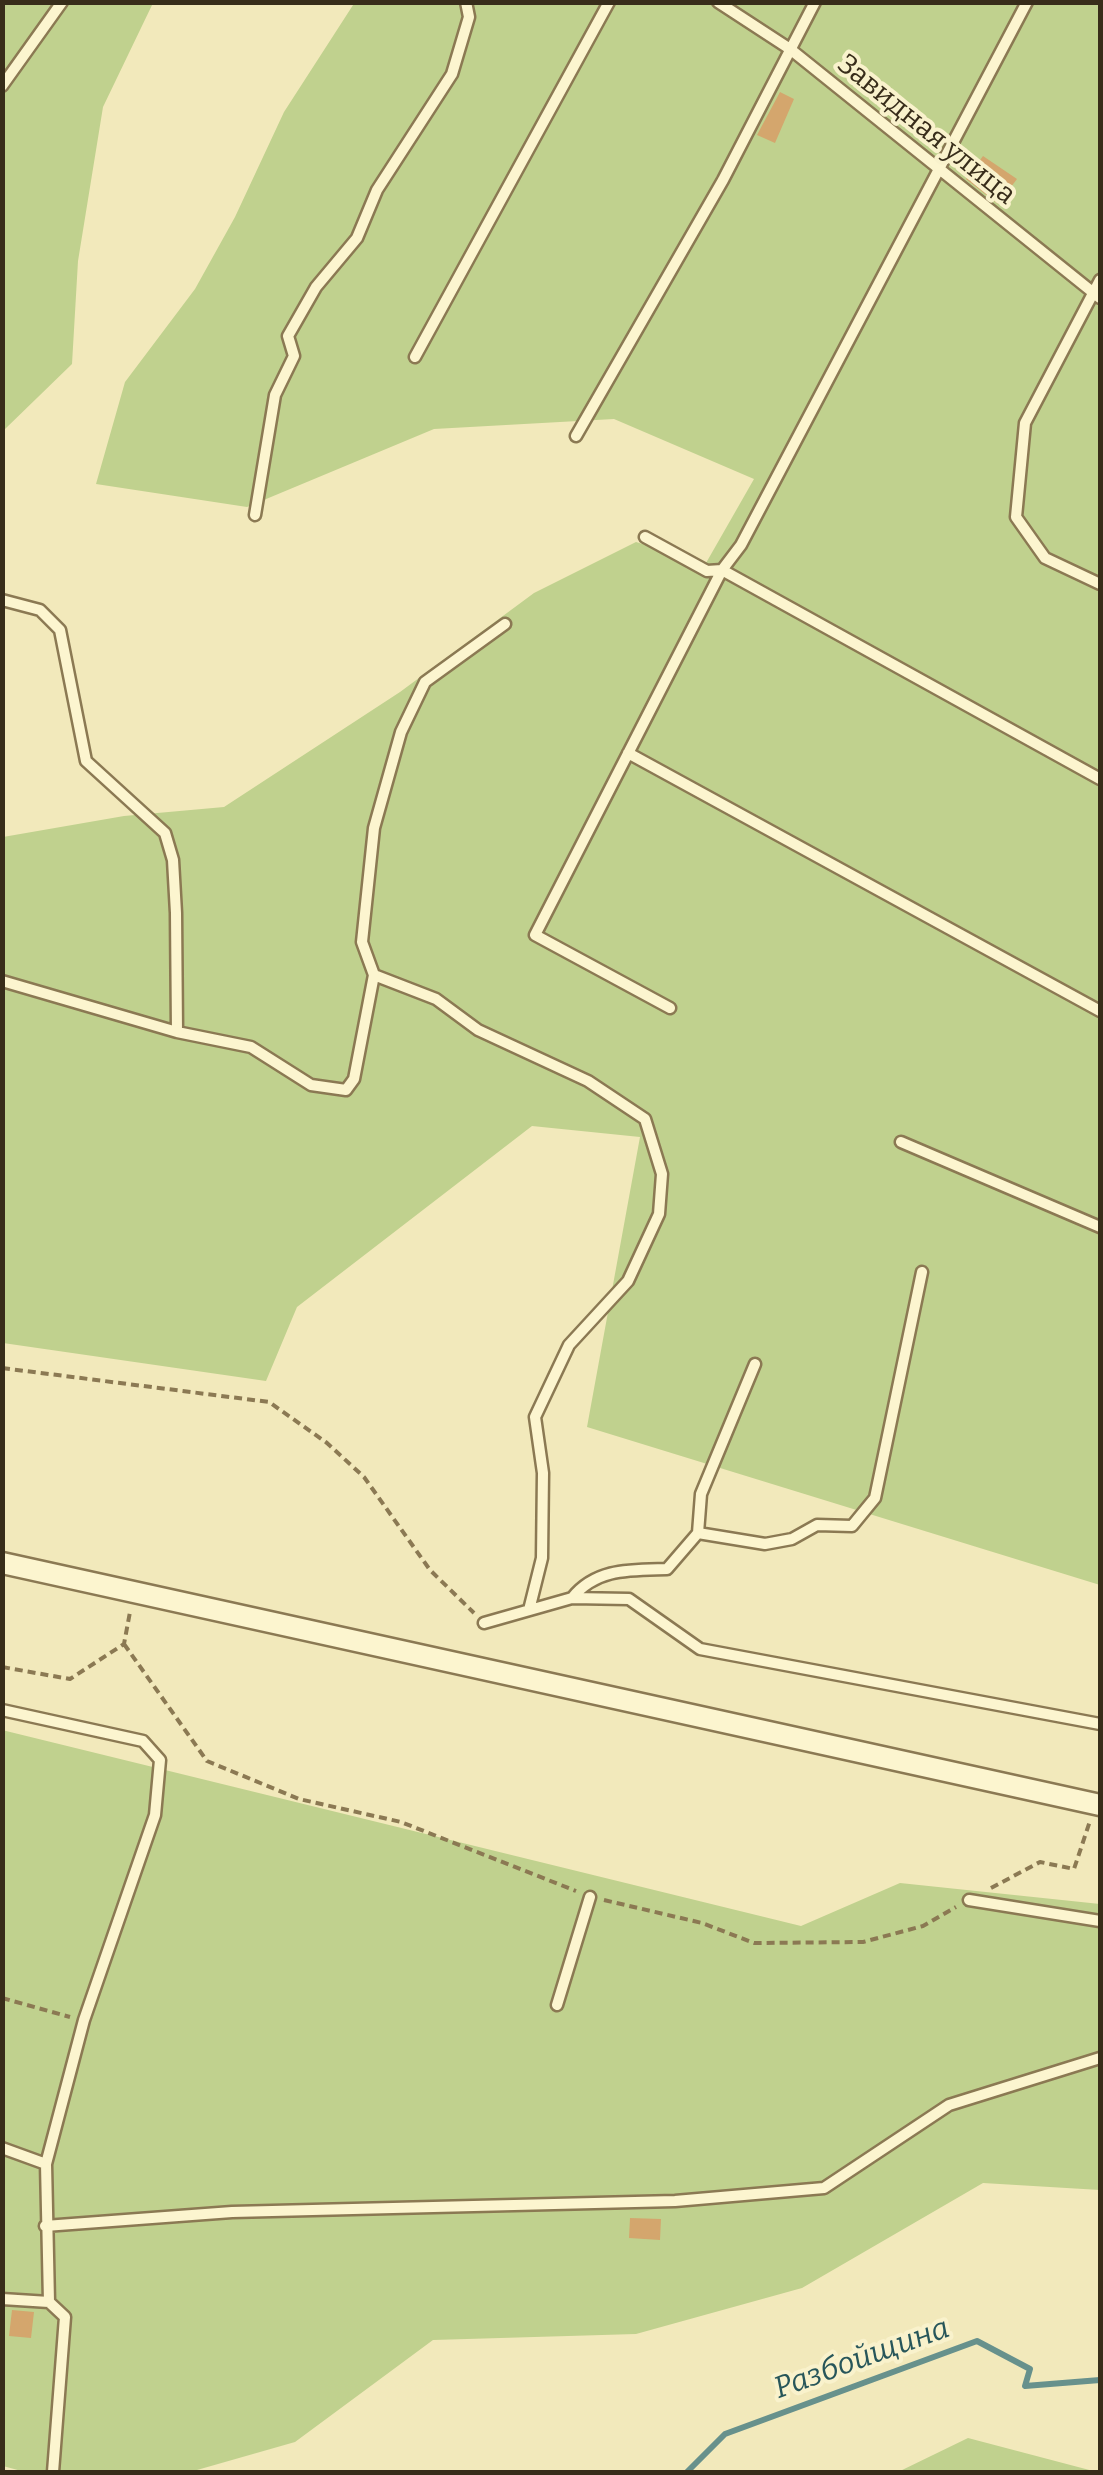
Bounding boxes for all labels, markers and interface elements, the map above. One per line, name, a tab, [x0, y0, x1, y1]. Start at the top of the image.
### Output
street label: Завидная улица	[830, 48, 1022, 212]
water label: Разбойщина	[770, 2311, 954, 2407]

